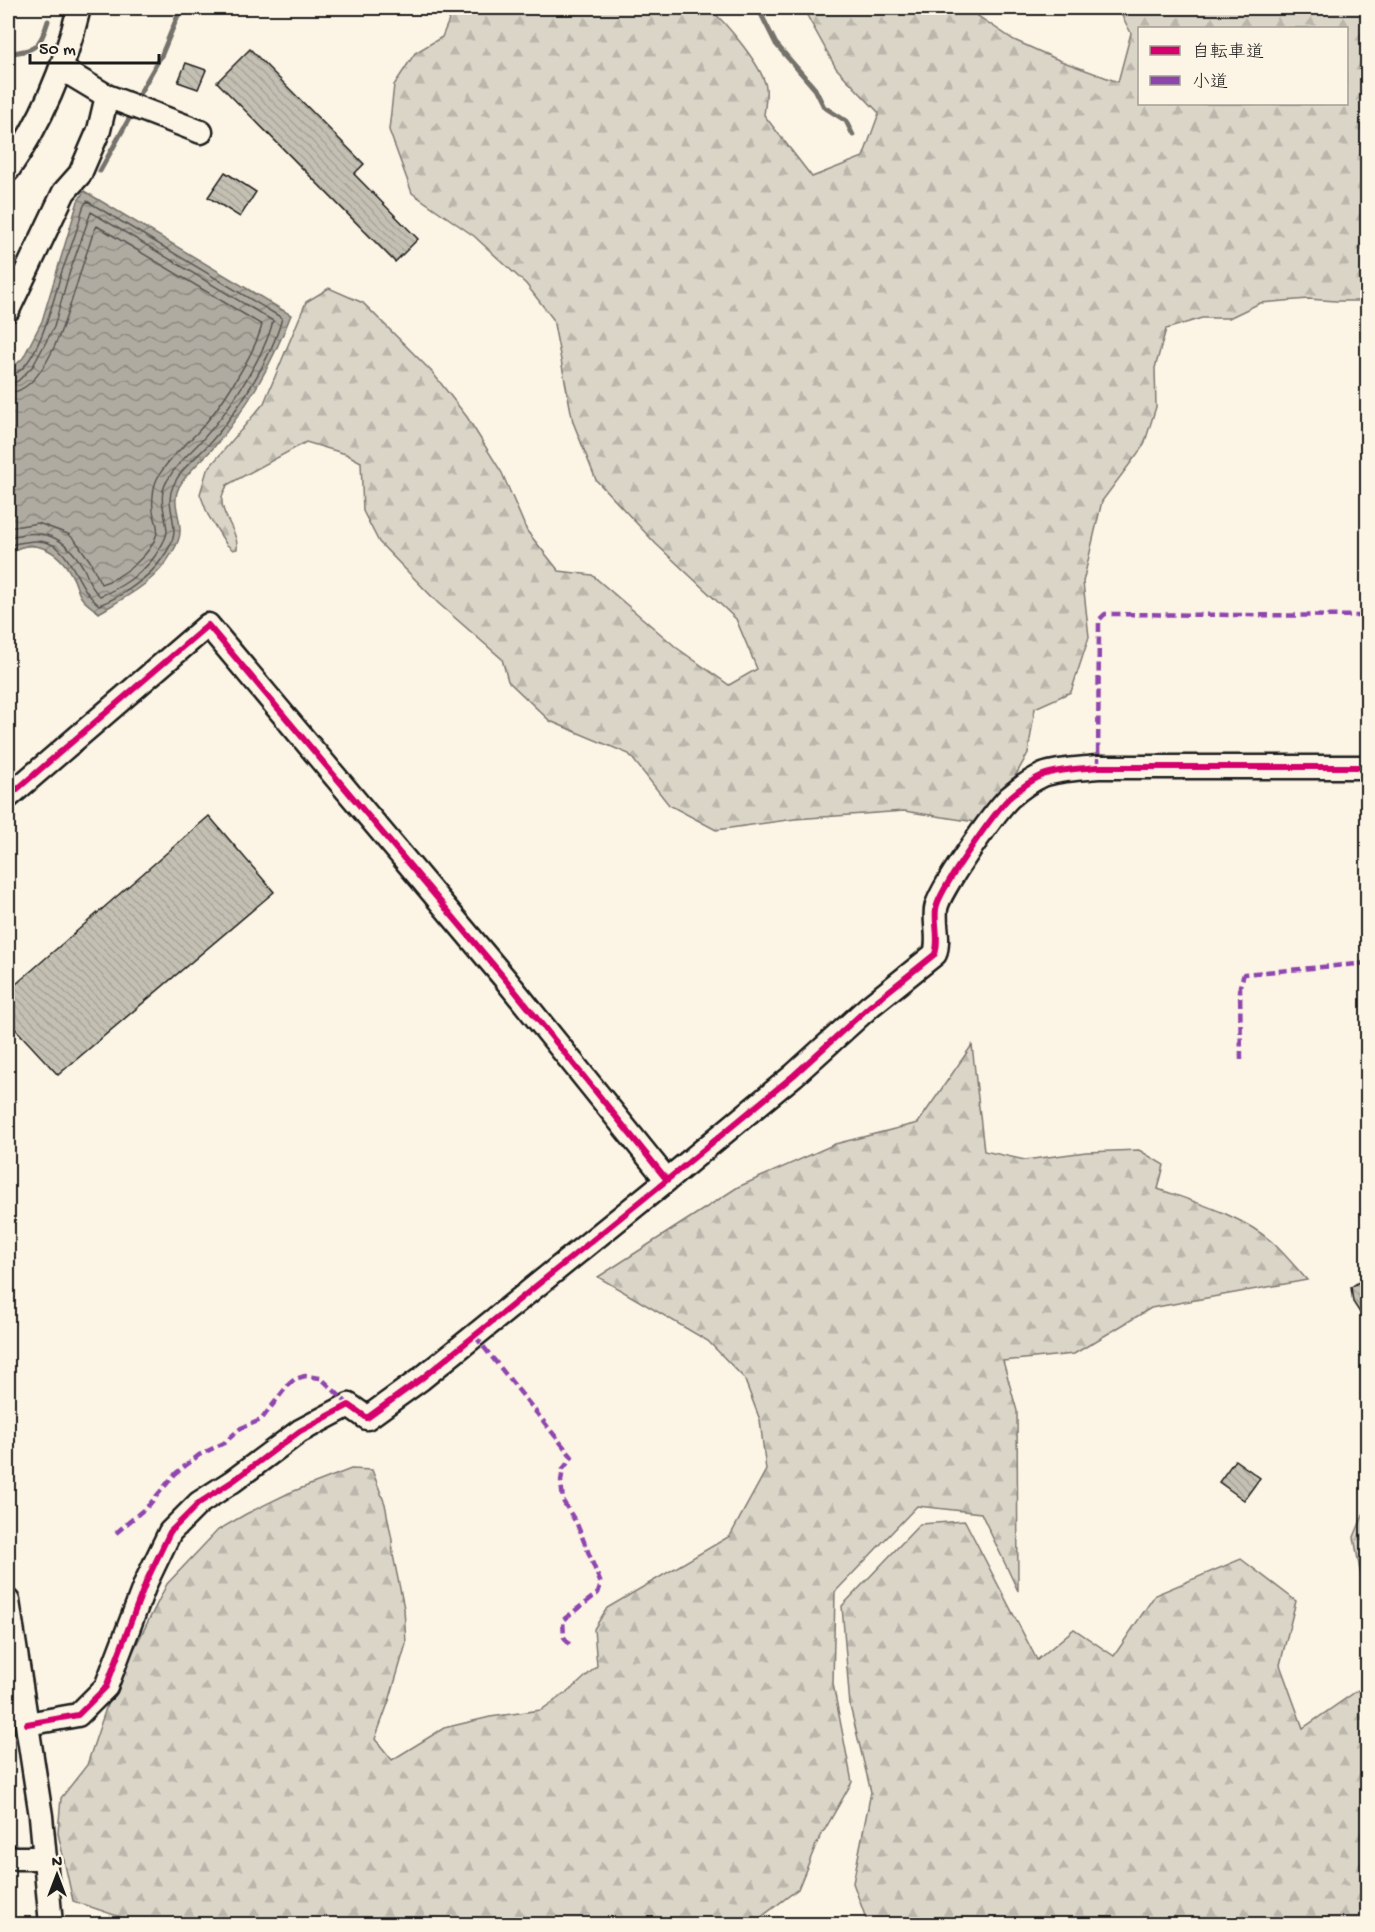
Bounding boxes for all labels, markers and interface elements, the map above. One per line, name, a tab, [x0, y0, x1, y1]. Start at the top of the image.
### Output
scale bar	[30, 27, 159, 65]
legend	[1138, 27, 1348, 105]
text: 50 m	[39, 40, 76, 61]
text: 自転車道	[1192, 42, 1264, 64]
text: 小道	[1192, 72, 1228, 94]
north arrow	[27, 1845, 87, 1905]
text: N	[52, 1854, 63, 1873]

